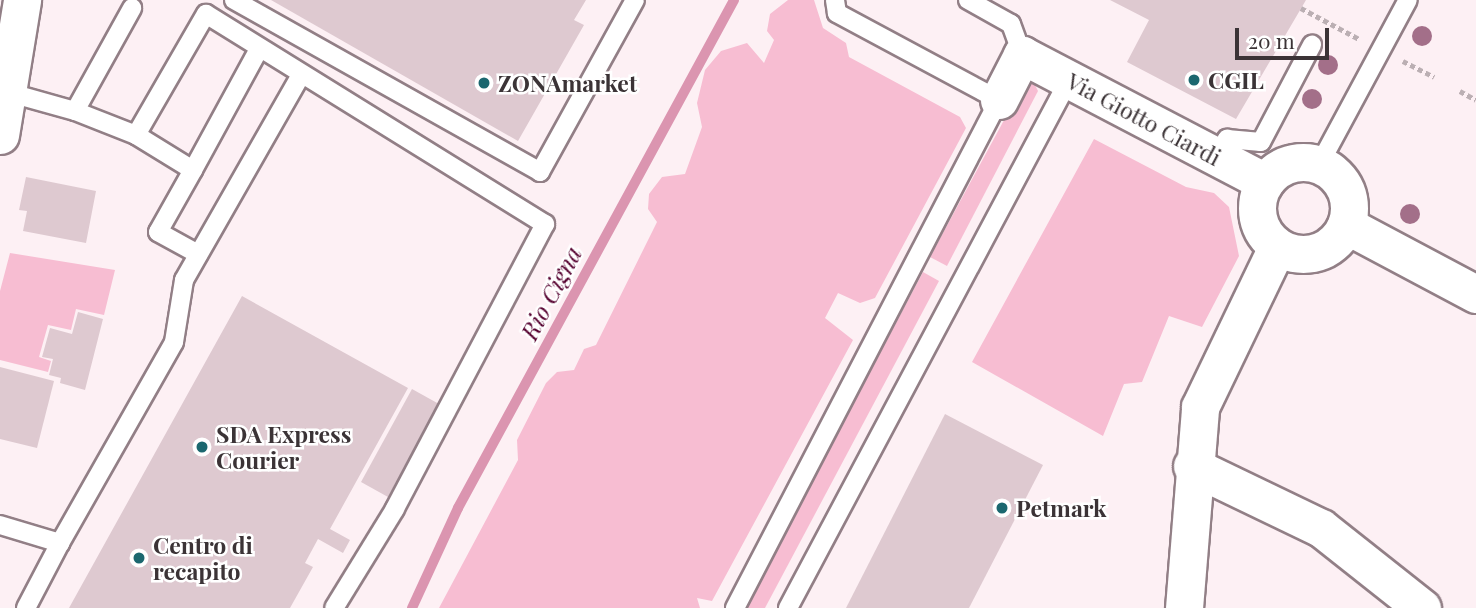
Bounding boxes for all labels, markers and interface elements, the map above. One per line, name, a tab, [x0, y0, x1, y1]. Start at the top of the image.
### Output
scale bar	[1238, 14, 1332, 58]
text: 20 m	[1248, 26, 1295, 54]
place label: CGIL	[1208, 66, 1264, 94]
street label: Via Giotto Ciardi	[1062, 67, 1226, 171]
place label: ZONAmarket	[498, 69, 637, 97]
marker: CGIL	[1186, 72, 1202, 88]
marker: ZONAmarket	[476, 75, 492, 91]
water label: Rio Cigna	[514, 241, 588, 345]
place label: SDA Express Courier	[216, 420, 351, 474]
marker: SDA Express Courier	[194, 439, 210, 455]
place label: Petmark	[1016, 494, 1106, 522]
marker: Petmark	[994, 500, 1010, 516]
place label: Centro di recapito	[153, 531, 253, 585]
marker: Centro di recapito	[131, 550, 147, 566]

